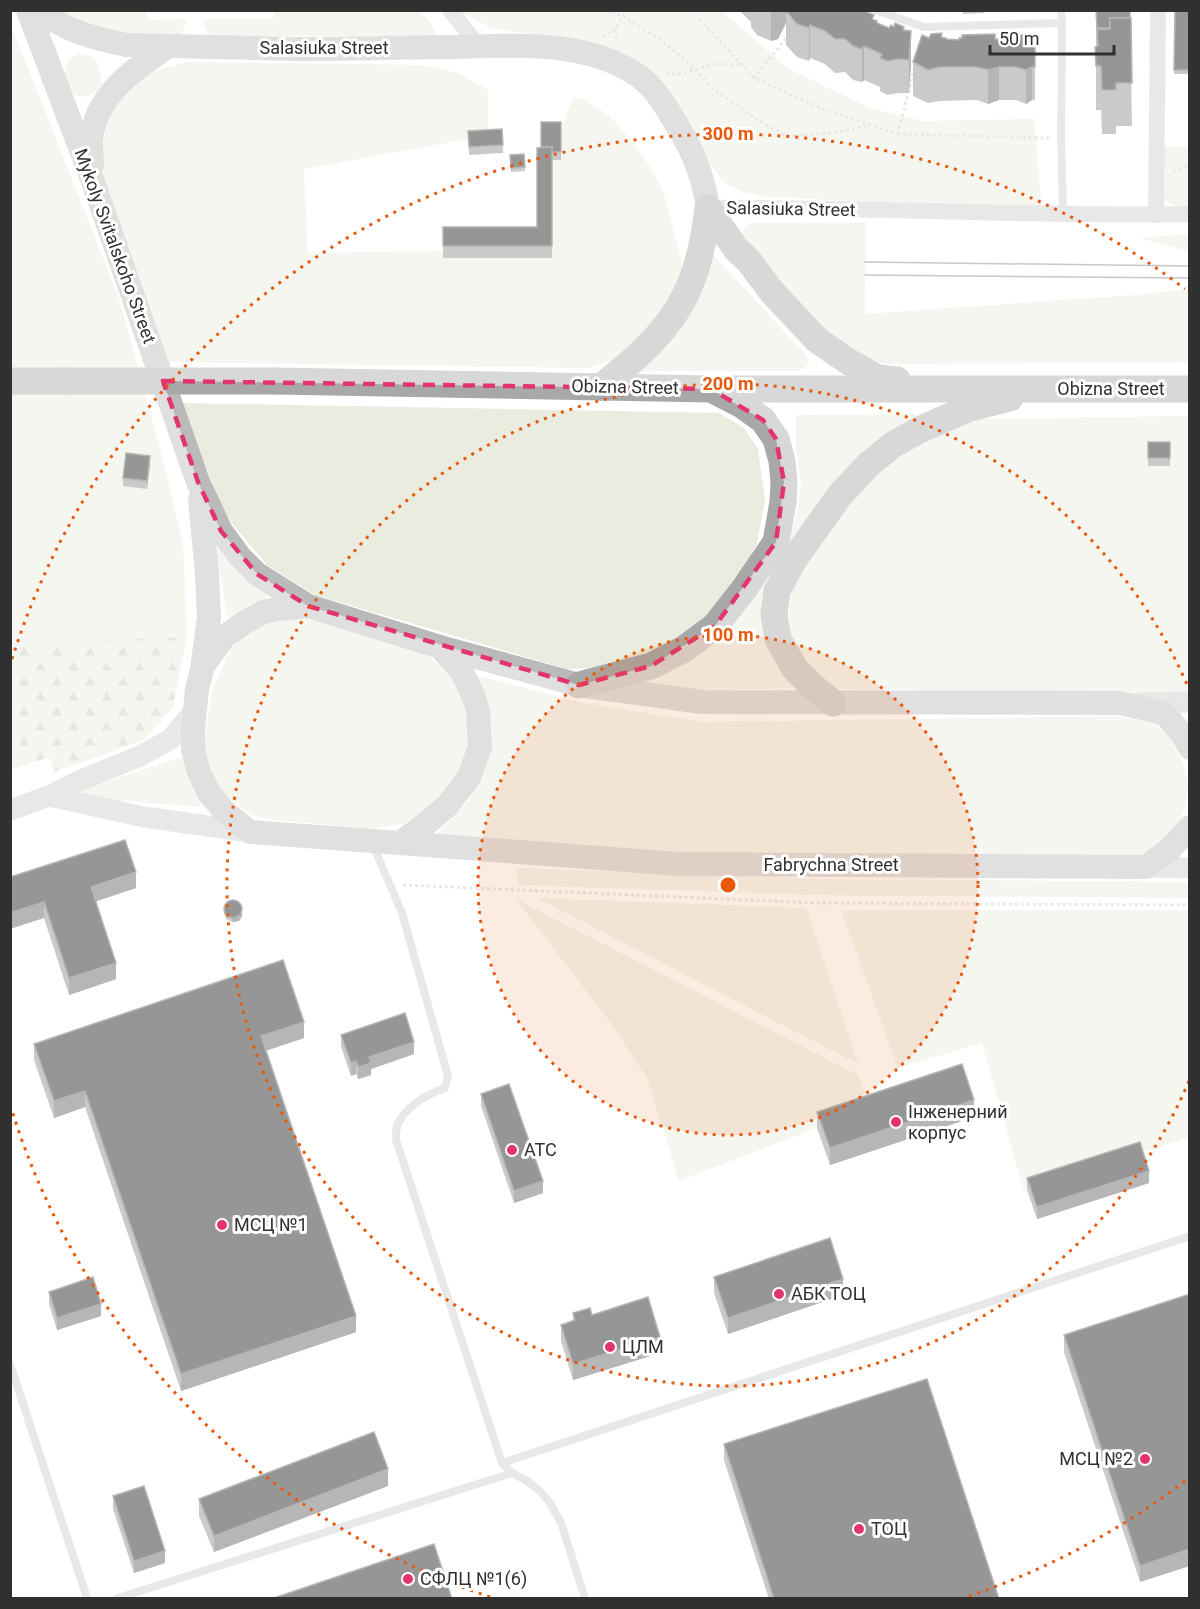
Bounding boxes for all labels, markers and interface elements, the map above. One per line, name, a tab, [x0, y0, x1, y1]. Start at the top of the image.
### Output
scale bar	[990, 18, 1114, 56]
text: 50 m	[999, 28, 1039, 49]
street label: Salasiuka Street	[259, 37, 389, 58]
text: 300 m	[702, 123, 754, 144]
street label: Mykoly Svitalskoho Street	[70, 146, 161, 346]
street label: Salasiuka Street	[726, 197, 856, 220]
text: 200 m	[702, 373, 754, 394]
street label: Obizna Street	[571, 375, 679, 398]
street label: Obizna Street	[1057, 378, 1165, 399]
text: 100 m	[702, 624, 754, 645]
street label: Fabrychna Street	[763, 854, 899, 875]
centre of rings	[718, 875, 738, 895]
place label: Інженерний корпус	[908, 1101, 1008, 1143]
marker: Інженерний корпус	[889, 1115, 903, 1129]
place label: АТС	[524, 1139, 557, 1160]
marker: АТС	[505, 1143, 519, 1157]
place label: МСЦ №1	[234, 1214, 308, 1235]
marker: МСЦ №1	[215, 1218, 229, 1232]
place label: АБК ТОЦ	[791, 1283, 866, 1304]
marker: АБК ТОЦ	[772, 1287, 786, 1301]
place label: ЦЛМ	[622, 1336, 664, 1357]
marker: ЦЛМ	[603, 1340, 617, 1354]
place label: МСЦ №2	[1059, 1448, 1133, 1469]
marker: МСЦ №2	[1138, 1452, 1152, 1466]
place label: ТОЦ	[871, 1518, 907, 1539]
marker: ТОЦ	[852, 1522, 866, 1536]
place label: СФЛЦ №1(6)	[420, 1568, 527, 1590]
marker: СФЛЦ №1(6)	[401, 1572, 415, 1586]

